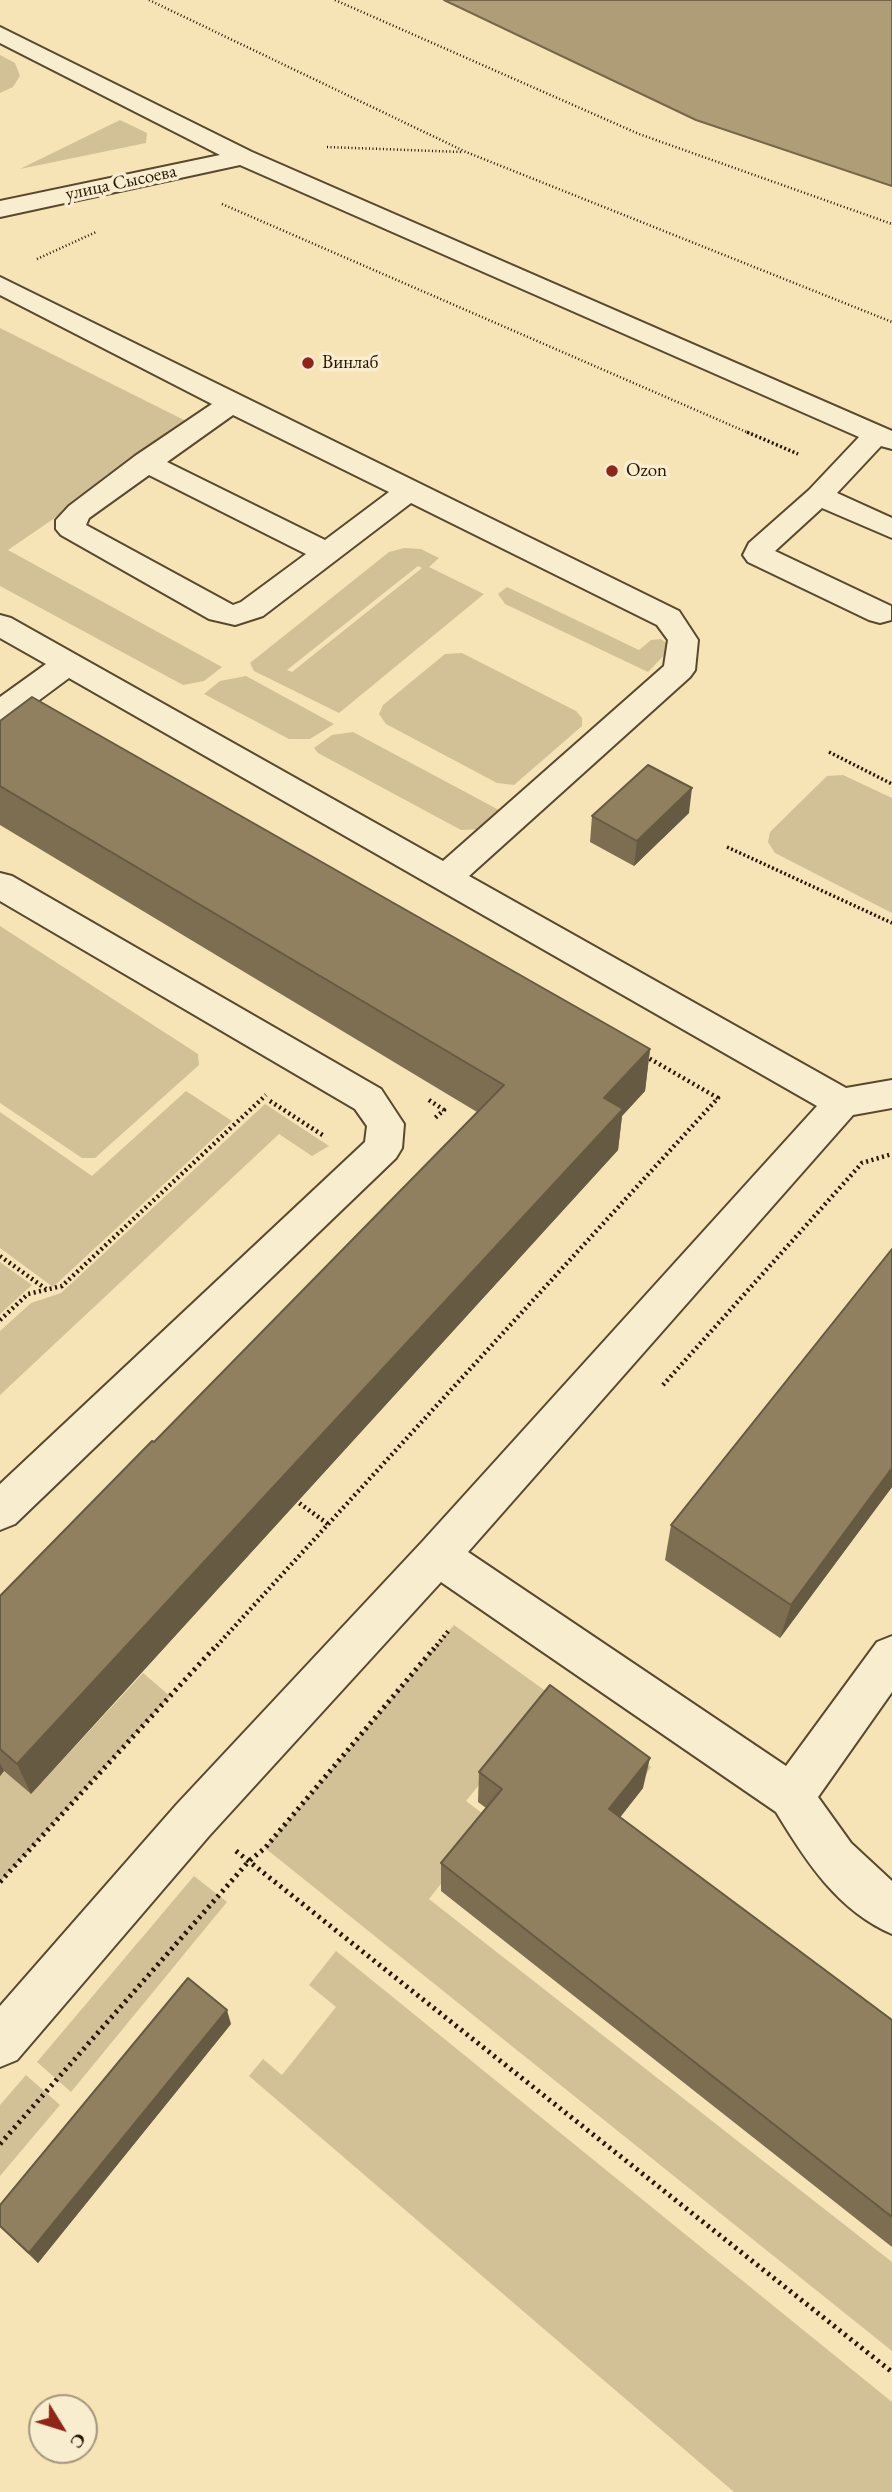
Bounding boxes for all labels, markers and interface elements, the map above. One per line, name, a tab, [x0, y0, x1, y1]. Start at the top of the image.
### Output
street label: улица Сысоева	[63, 160, 179, 206]
place label: Винлаб	[322, 352, 379, 374]
marker: Винлаб	[300, 355, 316, 371]
place label: Ozon	[626, 460, 667, 482]
marker: Ozon	[604, 463, 620, 479]
north arrow	[28, 2394, 98, 2464]
text: С	[64, 2428, 92, 2454]

